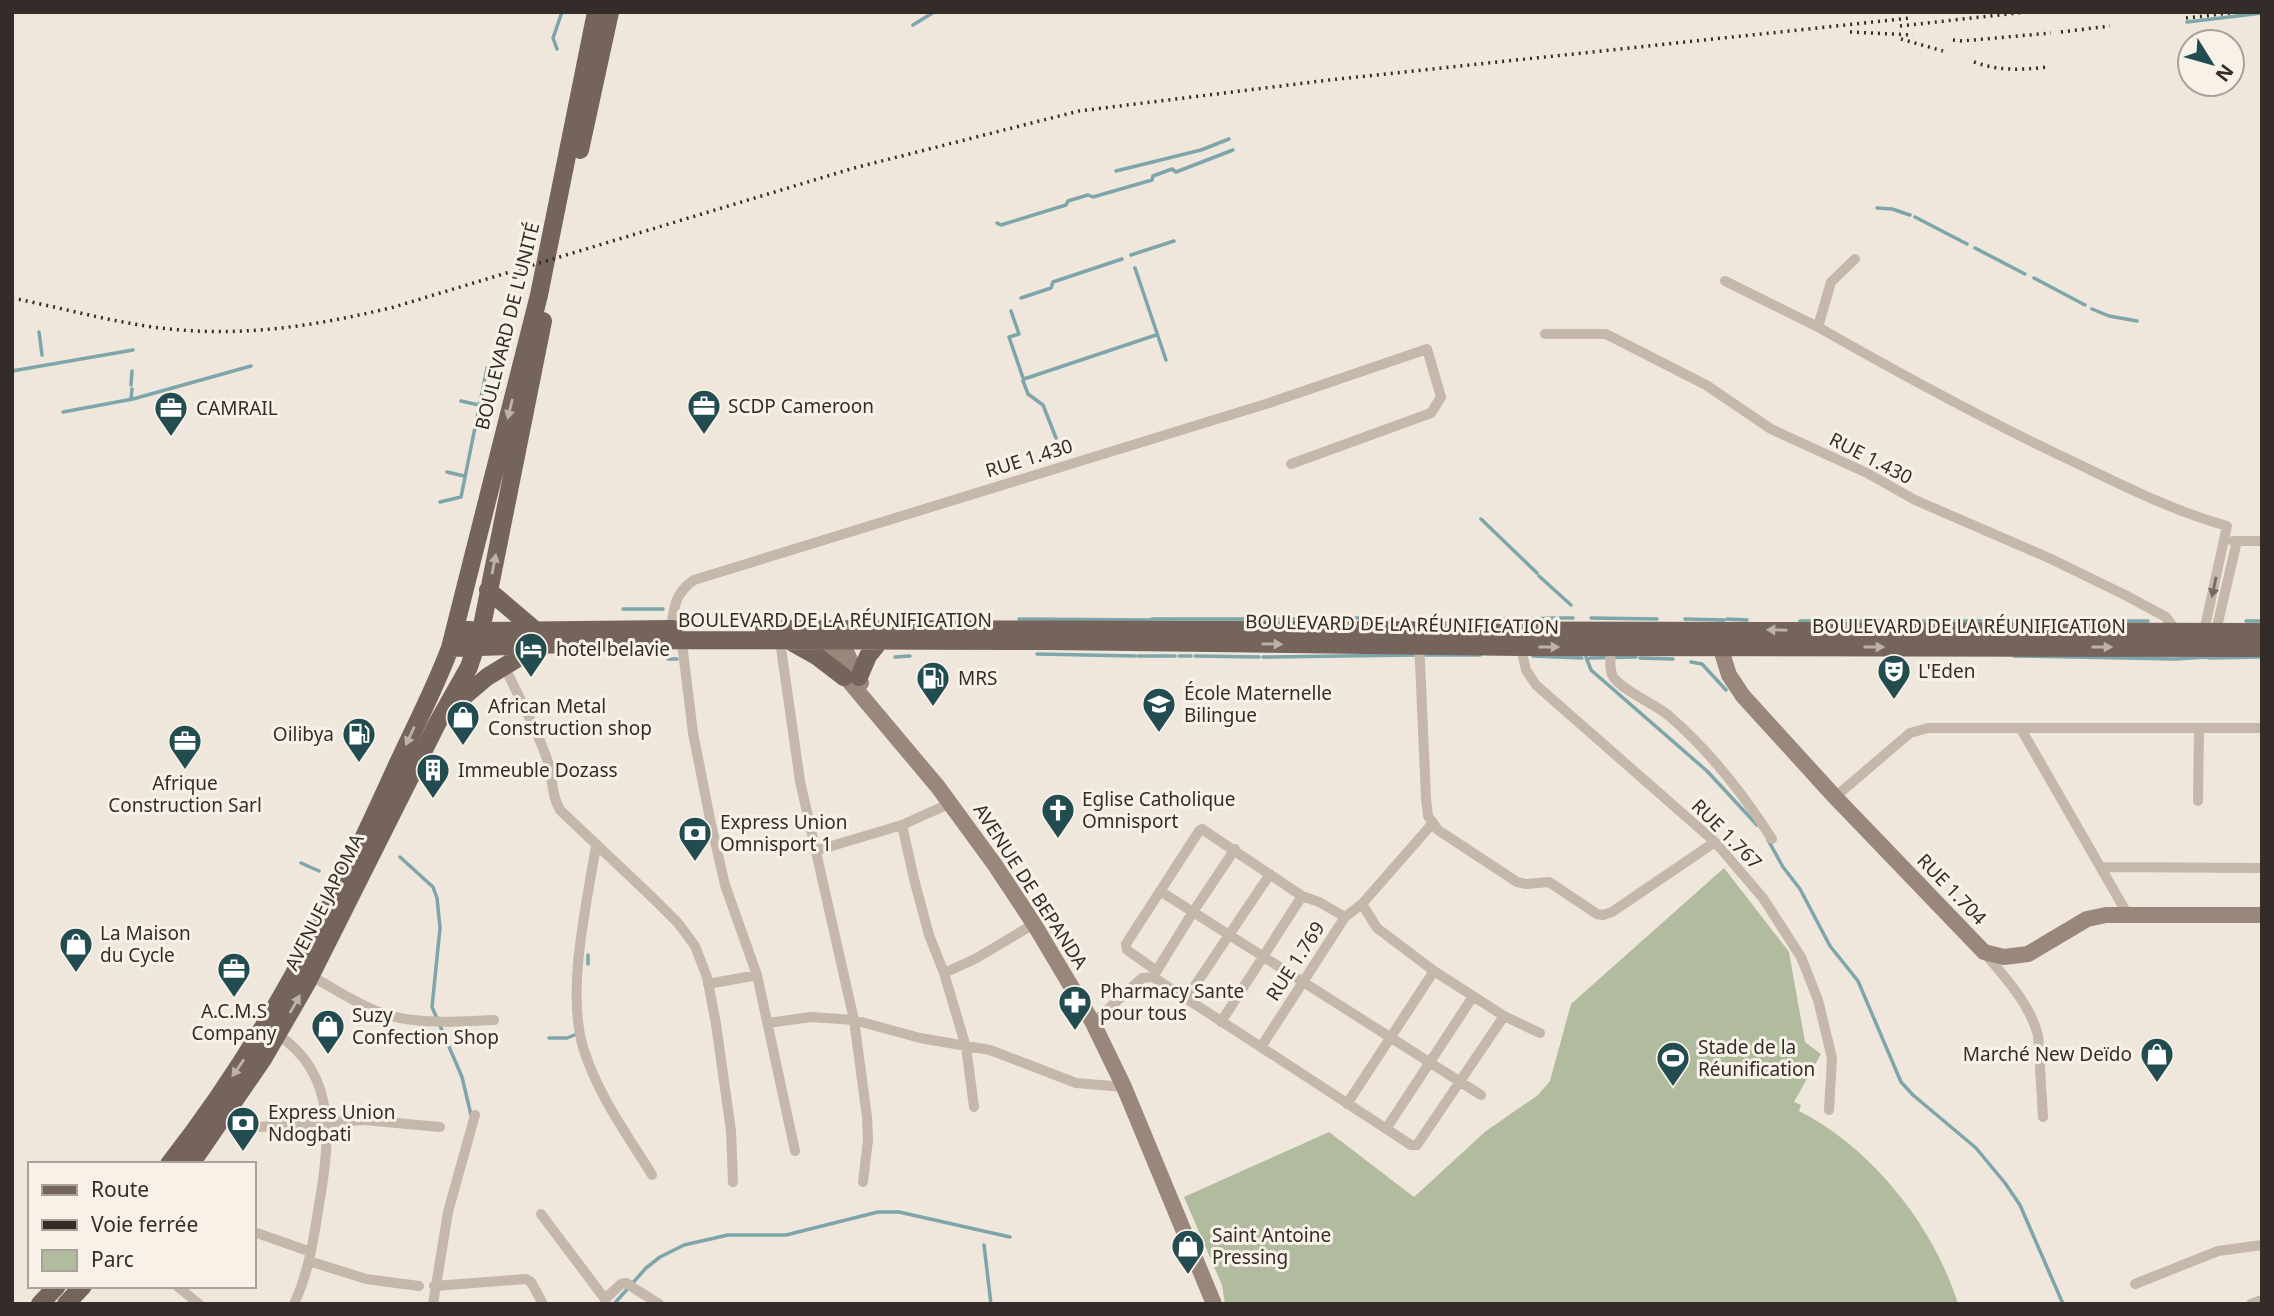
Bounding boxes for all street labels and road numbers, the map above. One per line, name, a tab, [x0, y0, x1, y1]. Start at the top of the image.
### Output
street label: BOULEVARD DE L'UNITÉ	[469, 220, 545, 432]
street label: RUE 1.430	[1825, 426, 1917, 490]
street label: RUE 1.430	[982, 432, 1076, 484]
street label: BOULEVARD DE LA RÉUNIFICATION	[678, 607, 992, 633]
street label: BOULEVARD DE LA RÉUNIFICATION	[1245, 608, 1559, 640]
street label: BOULEVARD DE LA RÉUNIFICATION	[1812, 613, 2126, 639]
street label: RUE 1.767	[1686, 793, 1768, 875]
street label: AVENUE DE BEPANDA	[968, 798, 1095, 974]
street label: AVENUE JAPOMA	[278, 828, 370, 975]
street label: RUE 1.704	[1911, 848, 1993, 930]
street label: RUE 1.769	[1260, 916, 1330, 1006]

